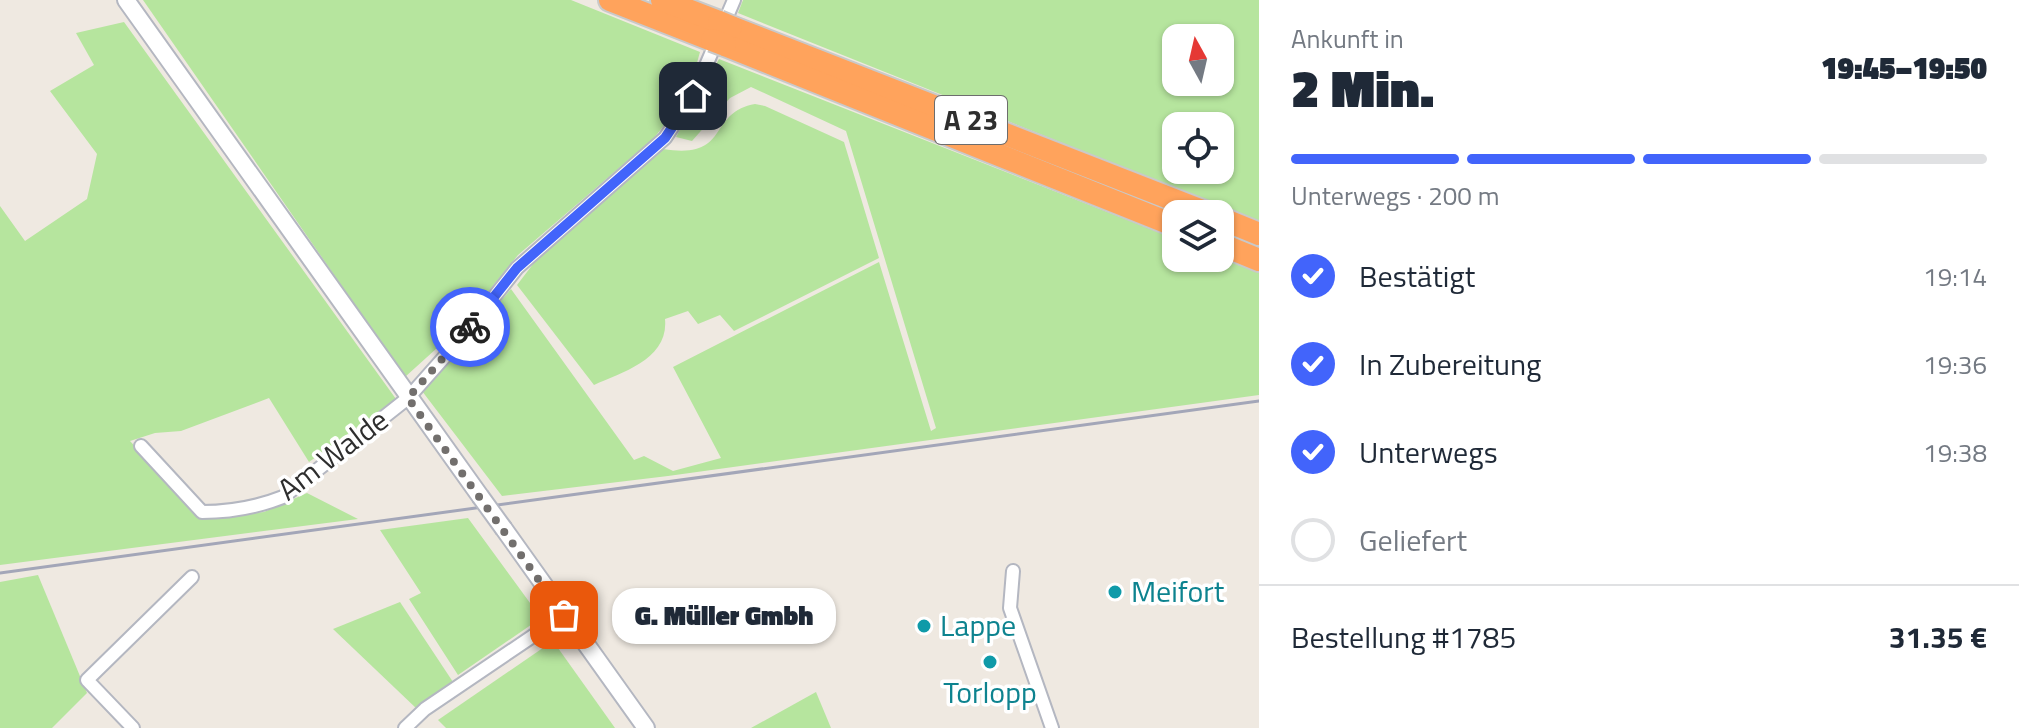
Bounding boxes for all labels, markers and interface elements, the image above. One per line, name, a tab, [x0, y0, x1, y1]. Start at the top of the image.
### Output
text: Ankunft in	[1291, 19, 1404, 58]
north arrow	[1162, 24, 1234, 96]
map controls	[1162, 24, 1234, 272]
text: 19:45–19:50	[1821, 45, 1987, 91]
text: 2 Min.	[1291, 48, 1435, 127]
pin	[659, 62, 727, 130]
icon: home	[671, 74, 715, 118]
road number: A 23	[935, 96, 1007, 144]
button: locate	[1162, 112, 1234, 184]
text: Unterwegs · 200 m	[1291, 176, 1499, 215]
button: layers	[1162, 200, 1234, 272]
text: Bestätigt	[1359, 253, 1475, 299]
icon: check	[1291, 254, 1335, 298]
text: 19:14	[1923, 257, 1987, 296]
courier	[430, 287, 510, 367]
icon: bike	[448, 305, 492, 349]
text: In Zubereitung	[1359, 341, 1542, 387]
icon: check	[1291, 342, 1335, 386]
text: 19:36	[1923, 345, 1987, 384]
street label: Am Walde	[267, 397, 398, 511]
text: Unterwegs	[1359, 429, 1498, 475]
icon: check	[1291, 430, 1335, 474]
text: 19:38	[1923, 433, 1987, 472]
text: Geliefert	[1359, 517, 1467, 563]
place label: Meifort	[1131, 568, 1225, 614]
pin	[530, 581, 598, 649]
marker: Meifort	[1106, 583, 1124, 601]
callout: G. Müller Gmbh	[612, 587, 836, 643]
icon: bag	[542, 593, 586, 637]
text: G. Müller Gmbh	[635, 596, 813, 635]
place label: Lappe	[940, 602, 1016, 648]
text: Bestellung #1785	[1291, 614, 1516, 660]
text: 31.35 €	[1889, 614, 1987, 660]
marker: Lappe	[915, 617, 933, 635]
marker: Torlopp	[981, 653, 999, 671]
place label: Torlopp	[943, 669, 1037, 715]

